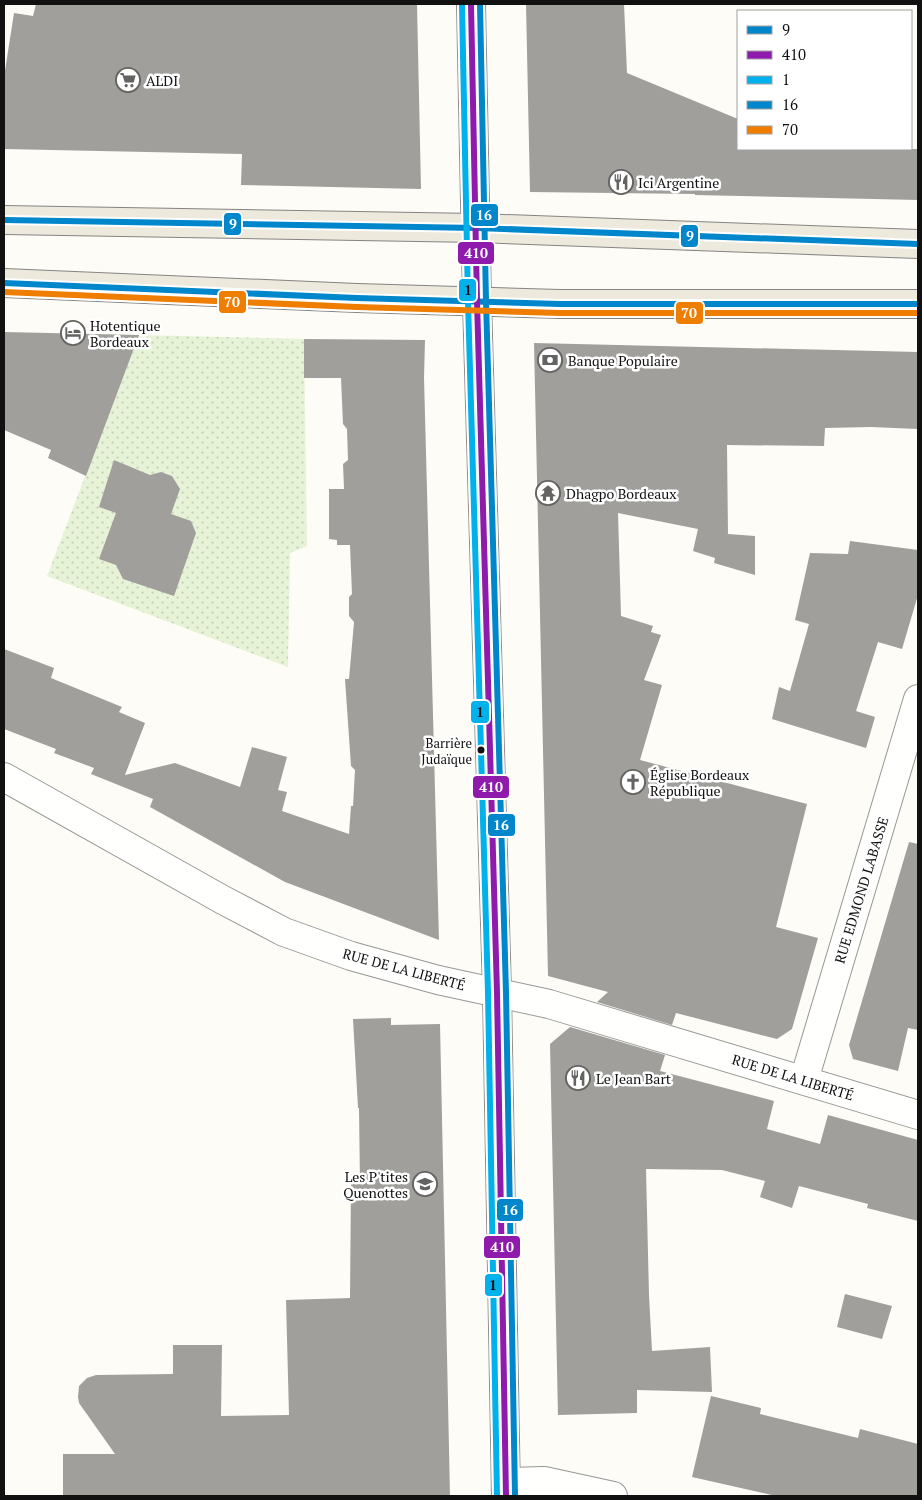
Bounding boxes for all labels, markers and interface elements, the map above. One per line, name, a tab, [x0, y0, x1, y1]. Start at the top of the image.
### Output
legend	[737, 10, 912, 150]
text: 9	[782, 19, 790, 39]
text: 410	[782, 44, 806, 64]
supermarket icon: ALDI	[115, 67, 141, 93]
text: 1	[782, 69, 790, 89]
place label: ALDI	[146, 71, 178, 90]
text: 16	[782, 94, 798, 114]
text: 70	[782, 119, 798, 139]
restaurant icon: Ici Argentine	[608, 169, 634, 195]
place label: Ici Argentine	[638, 173, 719, 192]
line badge: 16	[470, 203, 499, 227]
text: 16	[476, 205, 492, 224]
line badge: 9	[223, 212, 242, 236]
text: 9	[229, 214, 237, 233]
line badge: 9	[680, 224, 699, 248]
text: 9	[686, 226, 694, 245]
line badge: 410	[457, 241, 495, 265]
text: 410	[464, 243, 488, 262]
line badge: 1	[458, 278, 477, 302]
text: 1	[464, 280, 472, 299]
line badge: 70	[218, 290, 247, 314]
text: 70	[224, 292, 240, 311]
line badge: 70	[675, 301, 704, 325]
text: 70	[681, 303, 697, 322]
place label: Hotentique Bordeaux	[90, 316, 161, 351]
hotel icon: Hotentique Bordeaux	[60, 320, 86, 346]
bank icon: Banque Populaire	[537, 347, 563, 373]
place label: Banque Populaire	[568, 351, 678, 370]
temple icon: Dhagpo Bordeaux	[535, 480, 561, 506]
place label: Dhagpo Bordeaux	[566, 484, 677, 503]
line badge: 1	[470, 700, 490, 724]
text: 1	[476, 702, 484, 721]
place label: Barrière Judaïque	[421, 734, 472, 768]
marker: Barrière Judaïque	[476, 745, 486, 755]
place label: Église Bordeaux République	[650, 765, 750, 800]
church icon: Église Bordeaux République	[620, 769, 646, 795]
line badge: 410	[472, 775, 510, 799]
text: 410	[479, 777, 503, 796]
line badge: 16	[487, 813, 516, 837]
street label: RUE EDMOND LABASSE	[830, 814, 892, 966]
text: 16	[493, 815, 509, 834]
street label: RUE DE LA LIBERTÉ	[341, 943, 467, 995]
street label: RUE DE LA LIBERTÉ	[730, 1049, 856, 1105]
restaurant icon: Le Jean Bart	[565, 1065, 591, 1091]
place label: Le Jean Bart	[596, 1069, 672, 1088]
place label: Les P'tites Quenottes	[343, 1167, 408, 1202]
school or university icon: Les P'tites Quenottes	[412, 1171, 438, 1197]
line badge: 16	[496, 1198, 524, 1222]
text: 16	[502, 1200, 518, 1219]
line badge: 410	[483, 1235, 521, 1259]
text: 410	[490, 1237, 514, 1256]
line badge: 1	[484, 1273, 503, 1297]
text: 1	[489, 1275, 497, 1294]

